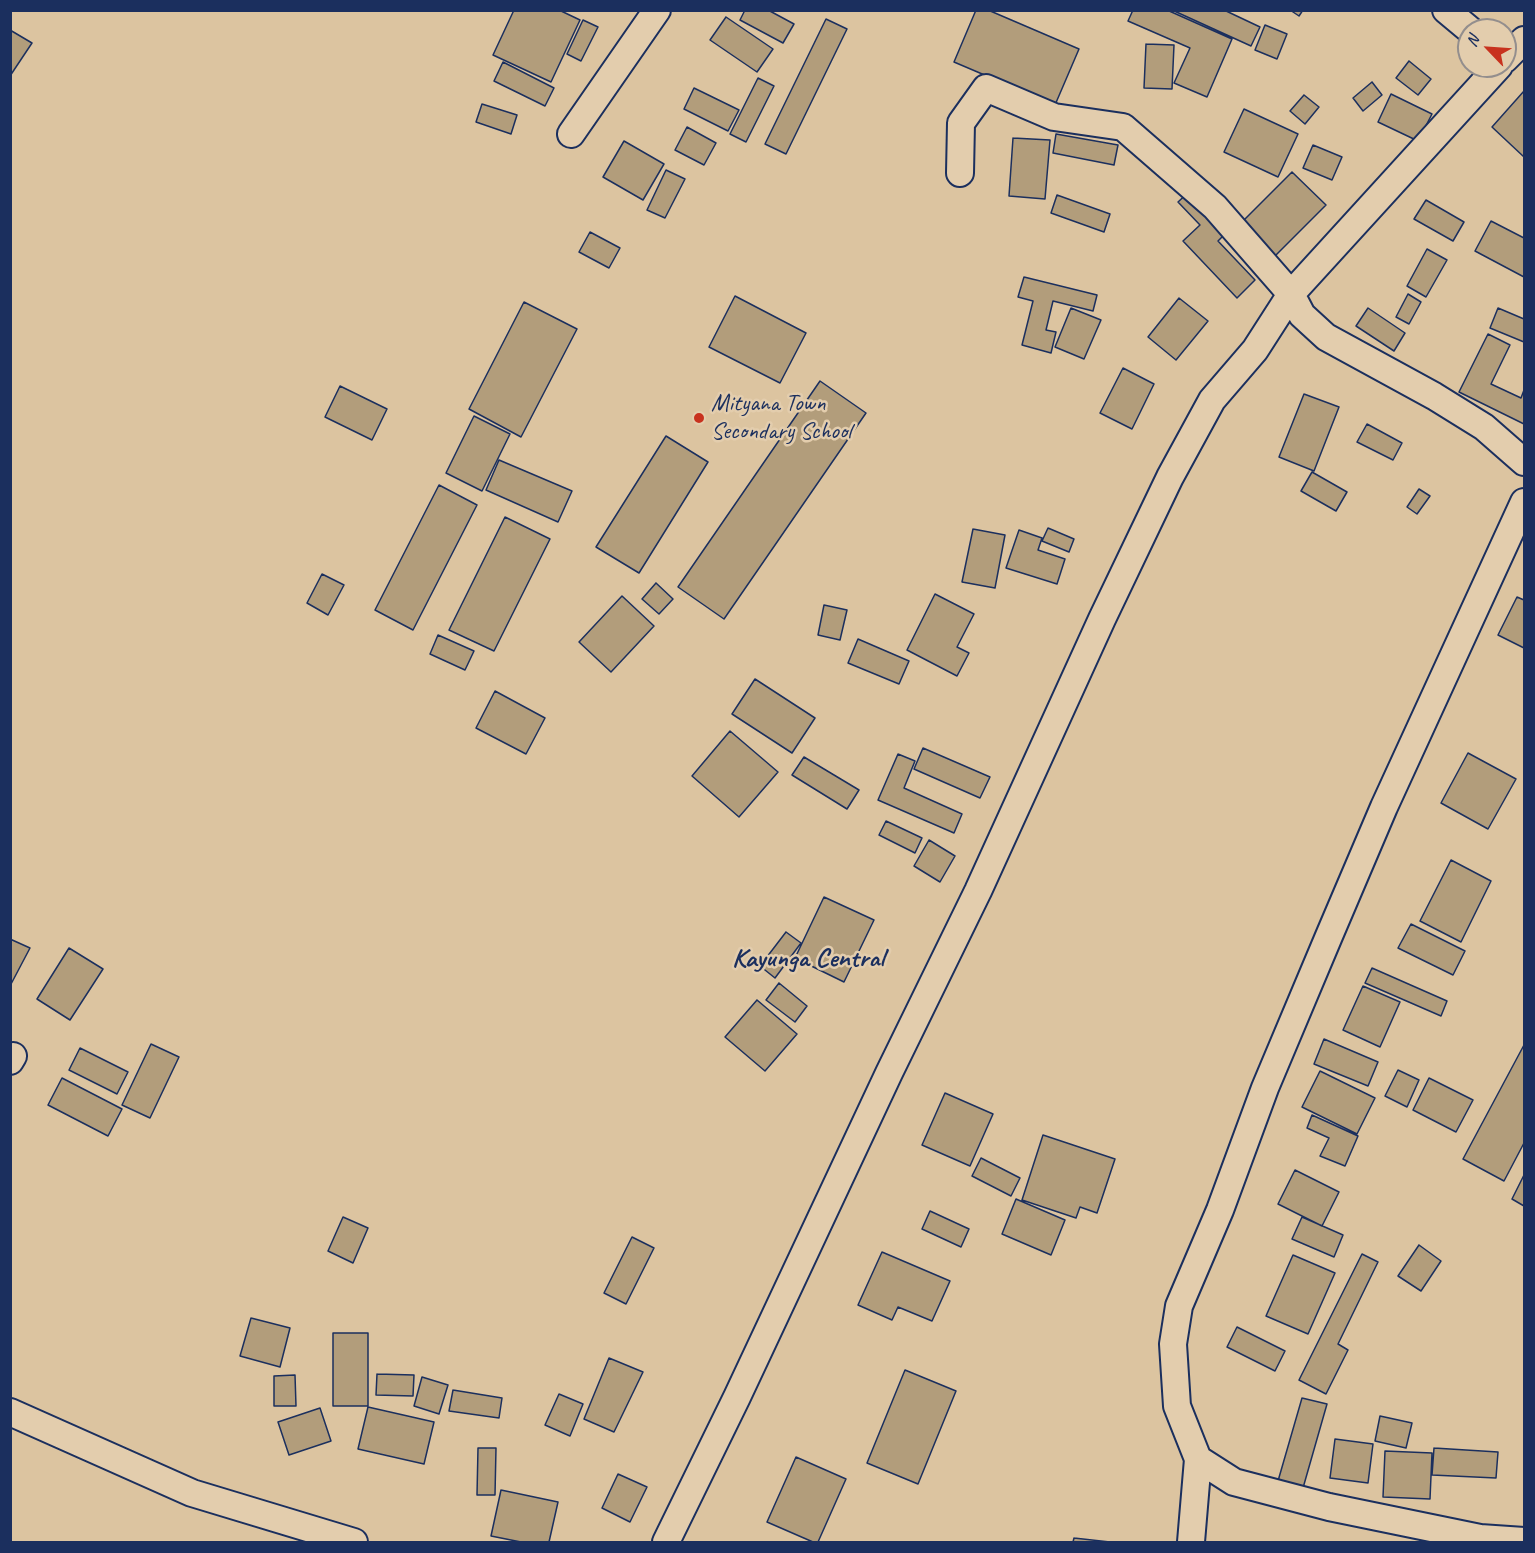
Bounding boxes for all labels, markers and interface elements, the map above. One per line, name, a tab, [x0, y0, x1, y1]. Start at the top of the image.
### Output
north arrow	[1457, 18, 1517, 78]
text: N	[1461, 33, 1484, 50]
place label: Mityana Town Secondary School	[711, 390, 851, 446]
marker: Mityana Town Secondary School	[692, 411, 706, 425]
district label: Kayunga Central	[732, 943, 884, 975]

